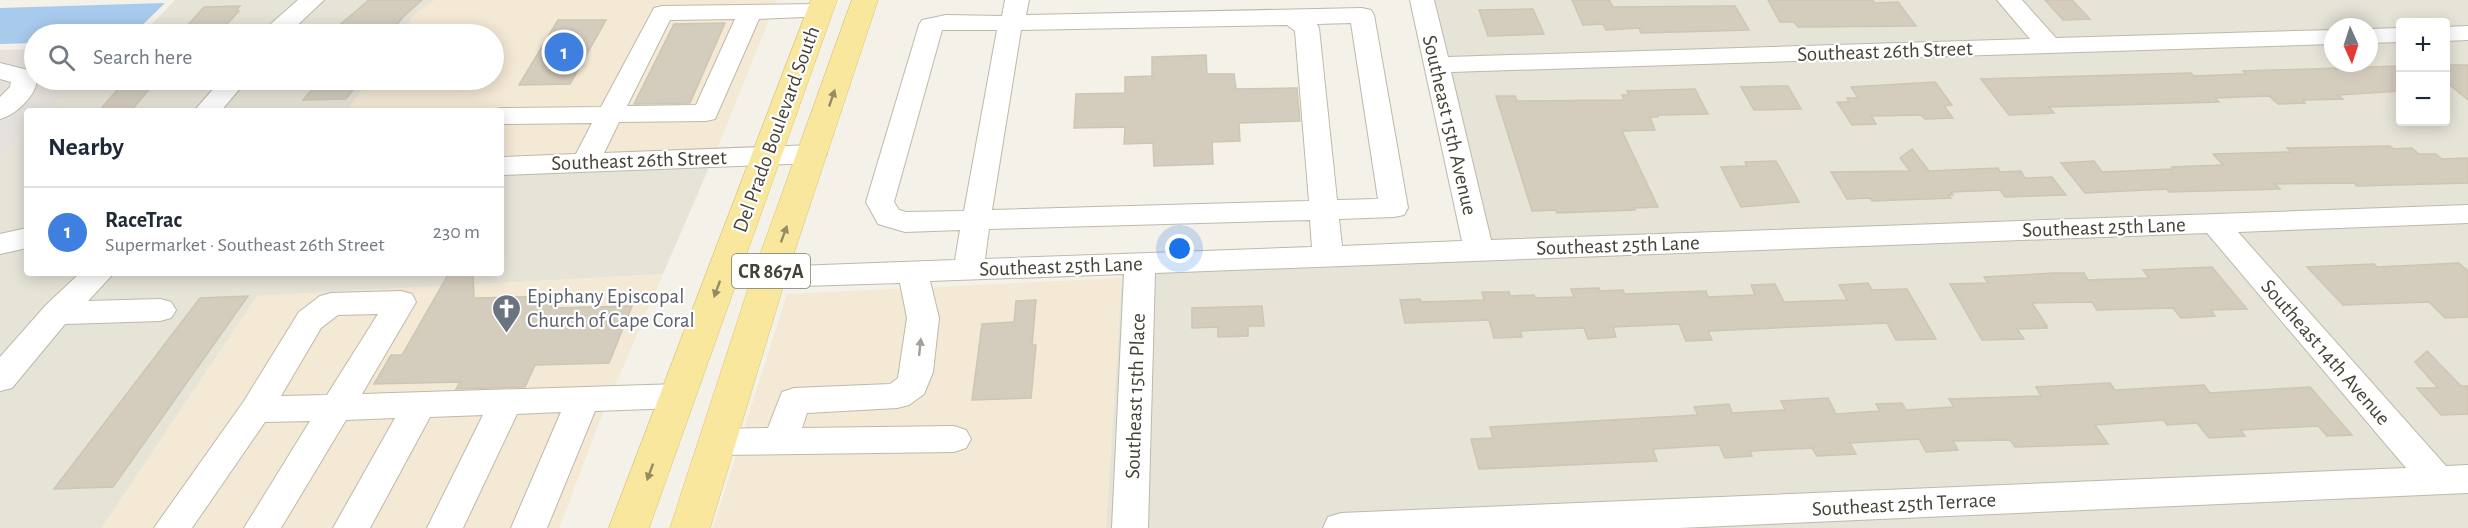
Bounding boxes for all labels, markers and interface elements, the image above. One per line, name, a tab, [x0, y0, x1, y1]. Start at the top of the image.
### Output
north arrow	[2324, 18, 2378, 72]
map controls	[2396, 18, 2450, 126]
button: +	[2396, 18, 2450, 72]
street label: Del Prado Boulevard South	[729, 23, 824, 235]
search box	[24, 24, 504, 90]
pin: 1	[544, 29, 584, 74]
street label: Southeast 15th Avenue	[1419, 33, 1480, 217]
street label: Southeast 26th Street	[1797, 38, 1973, 65]
icon: search	[45, 41, 78, 74]
text: Search here	[93, 46, 192, 68]
button: −	[2396, 72, 2450, 126]
one-way arrow	[827, 89, 837, 107]
text: Nearby	[48, 134, 124, 160]
street label: Southeast 26th Street	[551, 147, 727, 174]
text: RaceTrac	[105, 209, 182, 231]
street label: Southeast 25th Lane	[2022, 214, 2186, 241]
text: 1	[64, 222, 71, 242]
text: 230 m	[433, 222, 480, 242]
one-way arrow	[779, 225, 789, 243]
street label: Southeast 25th Lane	[1536, 232, 1700, 259]
your location	[1165, 234, 1194, 263]
text: Supermarket · Southeast 26th Street	[105, 235, 385, 255]
street label: Southeast 25th Lane	[979, 253, 1143, 280]
road number: CR 867A	[732, 254, 810, 288]
street label: Southeast 14th Avenue	[2257, 276, 2394, 429]
one-way arrow	[711, 280, 721, 298]
place label: Epiphany Episcopal Church of Cape Coral	[527, 286, 695, 331]
church icon: Epiphany Episcopal Church of Cape Coral	[490, 292, 522, 334]
street label: Southeast 15th Place	[1122, 313, 1149, 479]
one-way arrow	[915, 337, 925, 356]
one-way arrow	[644, 463, 654, 481]
street label: Southeast 25th Terrace	[1811, 489, 1997, 520]

